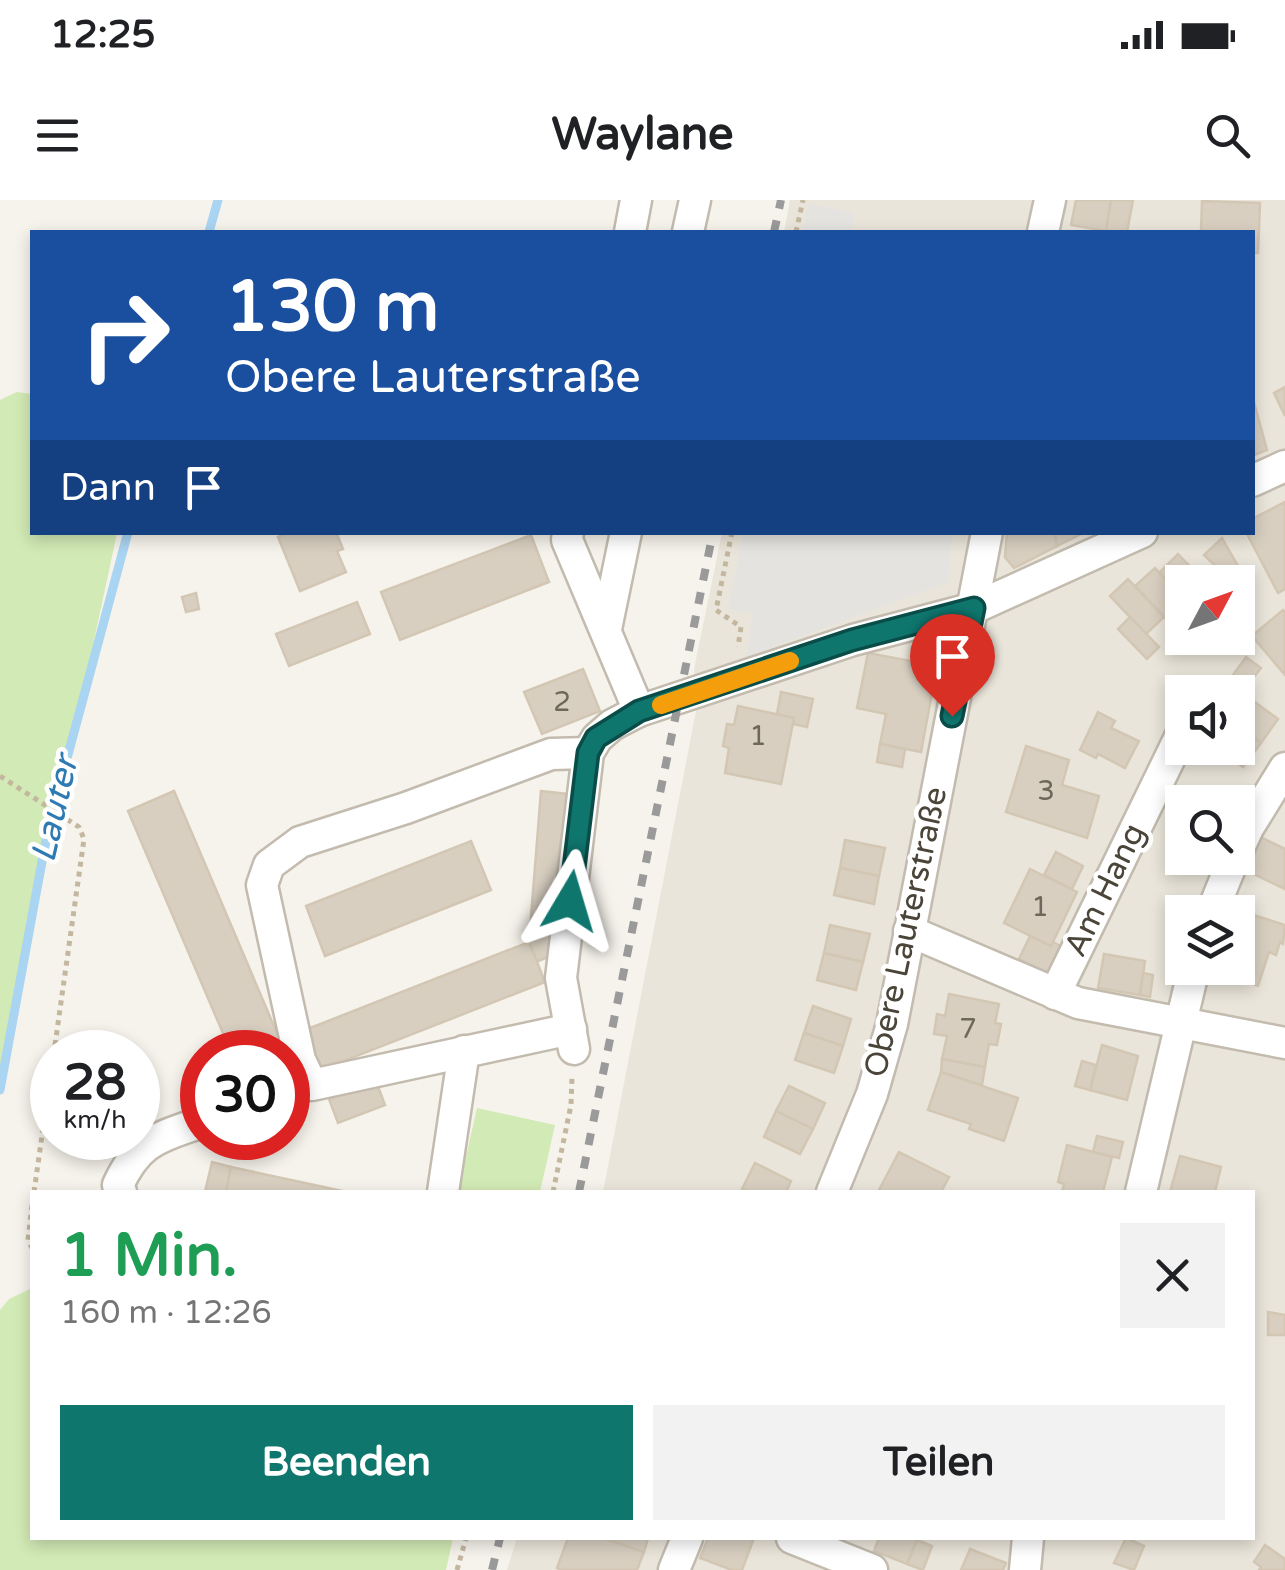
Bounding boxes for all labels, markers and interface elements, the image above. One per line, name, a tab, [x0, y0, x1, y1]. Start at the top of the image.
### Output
text: 12:25	[50, 12, 155, 58]
icon: menu	[30, 108, 85, 163]
text: Waylane	[551, 108, 734, 162]
icon: search	[1200, 108, 1255, 163]
text: 130 m	[225, 266, 439, 350]
icon: right	[60, 270, 190, 400]
text: Obere Lauterstraße	[225, 351, 641, 405]
icon: arrive	[176, 460, 231, 515]
text: Dann	[60, 465, 156, 511]
north arrow	[1165, 565, 1255, 655]
map controls	[1165, 565, 1255, 985]
pin	[910, 614, 995, 717]
icon: arrive	[925, 629, 980, 684]
button: sound	[1165, 675, 1255, 765]
house number: 2	[553, 685, 571, 719]
house number: 1	[749, 719, 767, 753]
water label: Lauter	[22, 748, 89, 866]
house number: 3	[1037, 774, 1055, 808]
street label: Obere Lauterstraße	[857, 783, 955, 1081]
button: search	[1165, 785, 1255, 875]
street label: Am Hang	[1057, 817, 1153, 963]
position arrow	[518, 849, 622, 953]
house number: 1	[1031, 890, 1049, 924]
button: layers	[1165, 895, 1255, 985]
house number: 7	[959, 1012, 977, 1046]
speed limit sign: 30	[180, 1030, 310, 1160]
text: 28	[64, 1053, 126, 1113]
text: km/h	[64, 1105, 126, 1135]
text: 1 Min.	[60, 1220, 238, 1292]
button: close	[1120, 1223, 1225, 1328]
text: 160 m · 12:26	[60, 1294, 272, 1332]
button: Beenden	[60, 1405, 633, 1520]
button: Teilen	[653, 1405, 1225, 1520]

